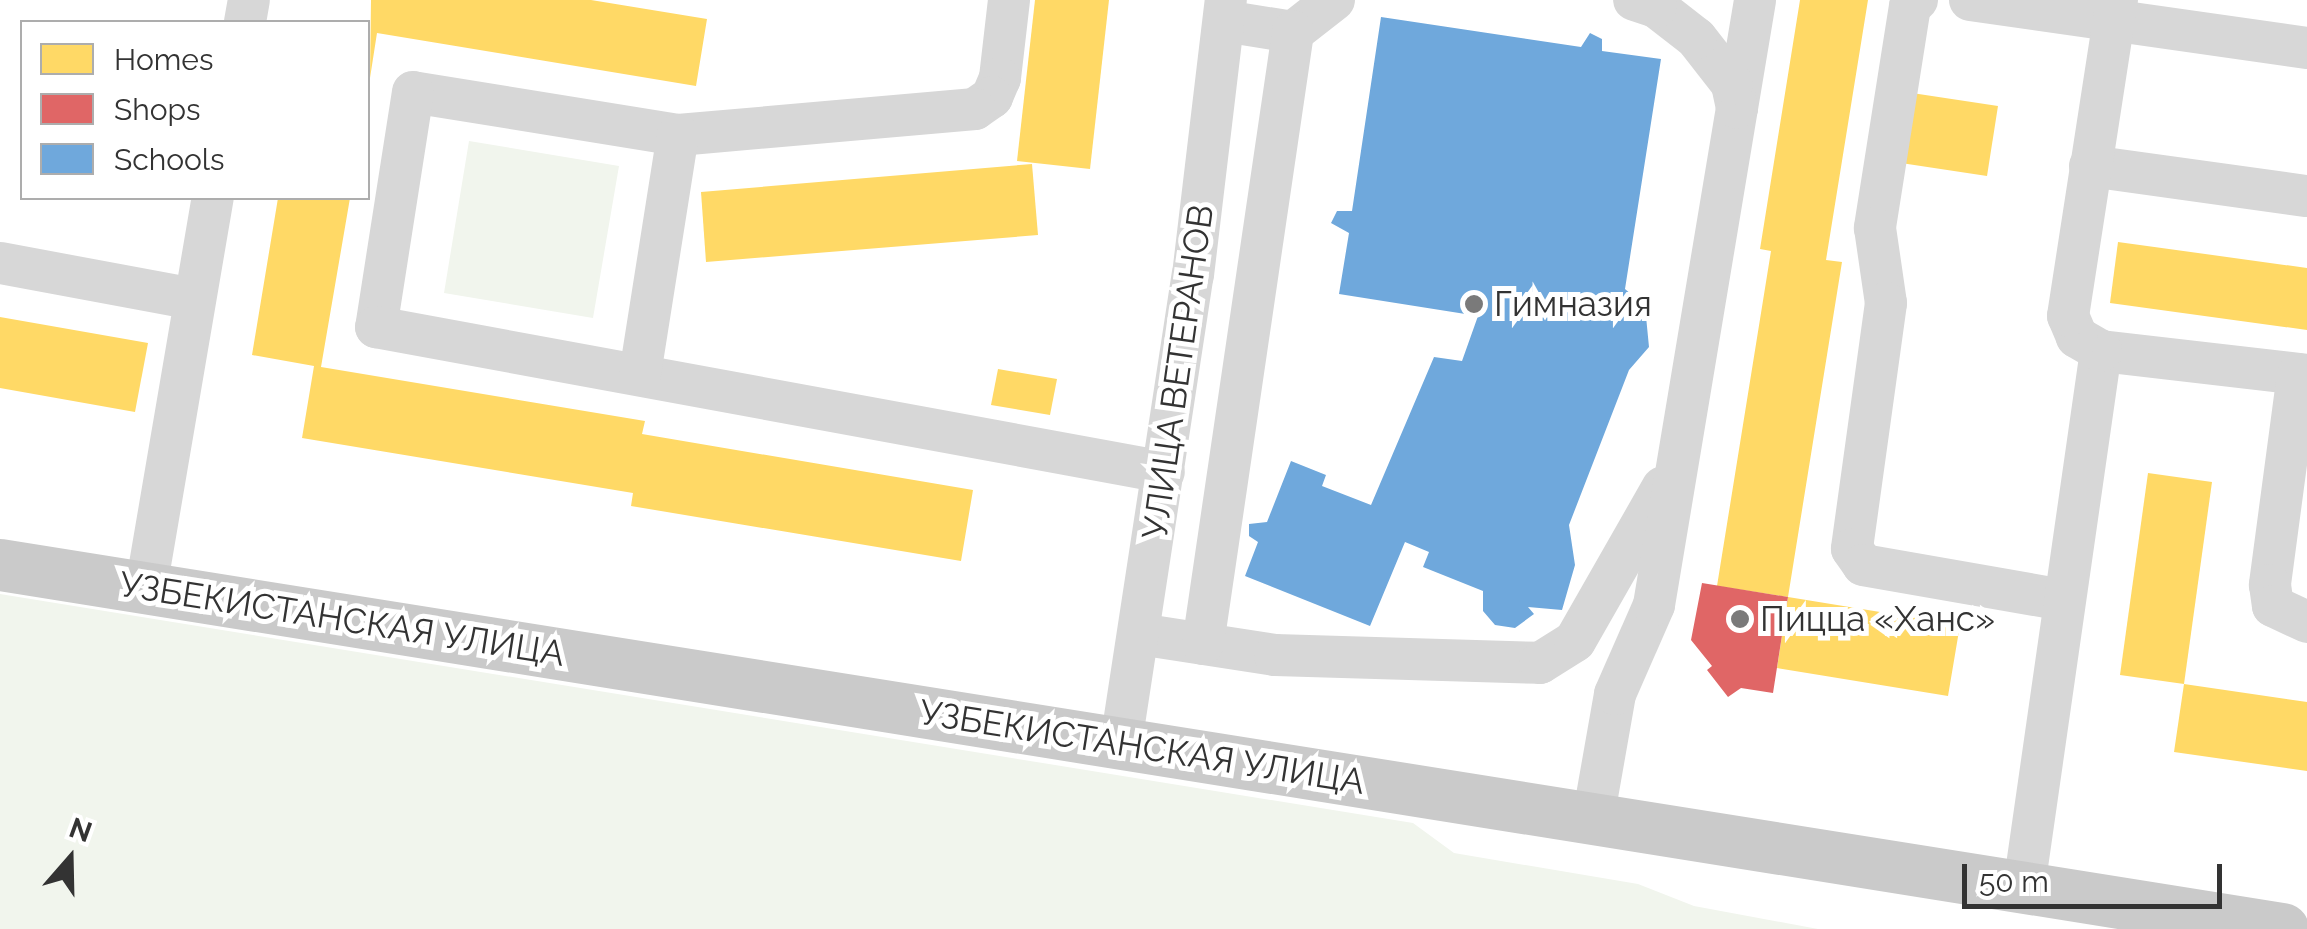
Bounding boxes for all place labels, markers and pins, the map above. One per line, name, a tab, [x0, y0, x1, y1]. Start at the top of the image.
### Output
place label: Гимназия	[1494, 283, 1652, 325]
marker: Гимназия	[1463, 293, 1485, 315]
place label: Пицца «Ханс»	[1760, 598, 1995, 640]
marker: Пицца «Ханс»	[1729, 608, 1751, 630]

